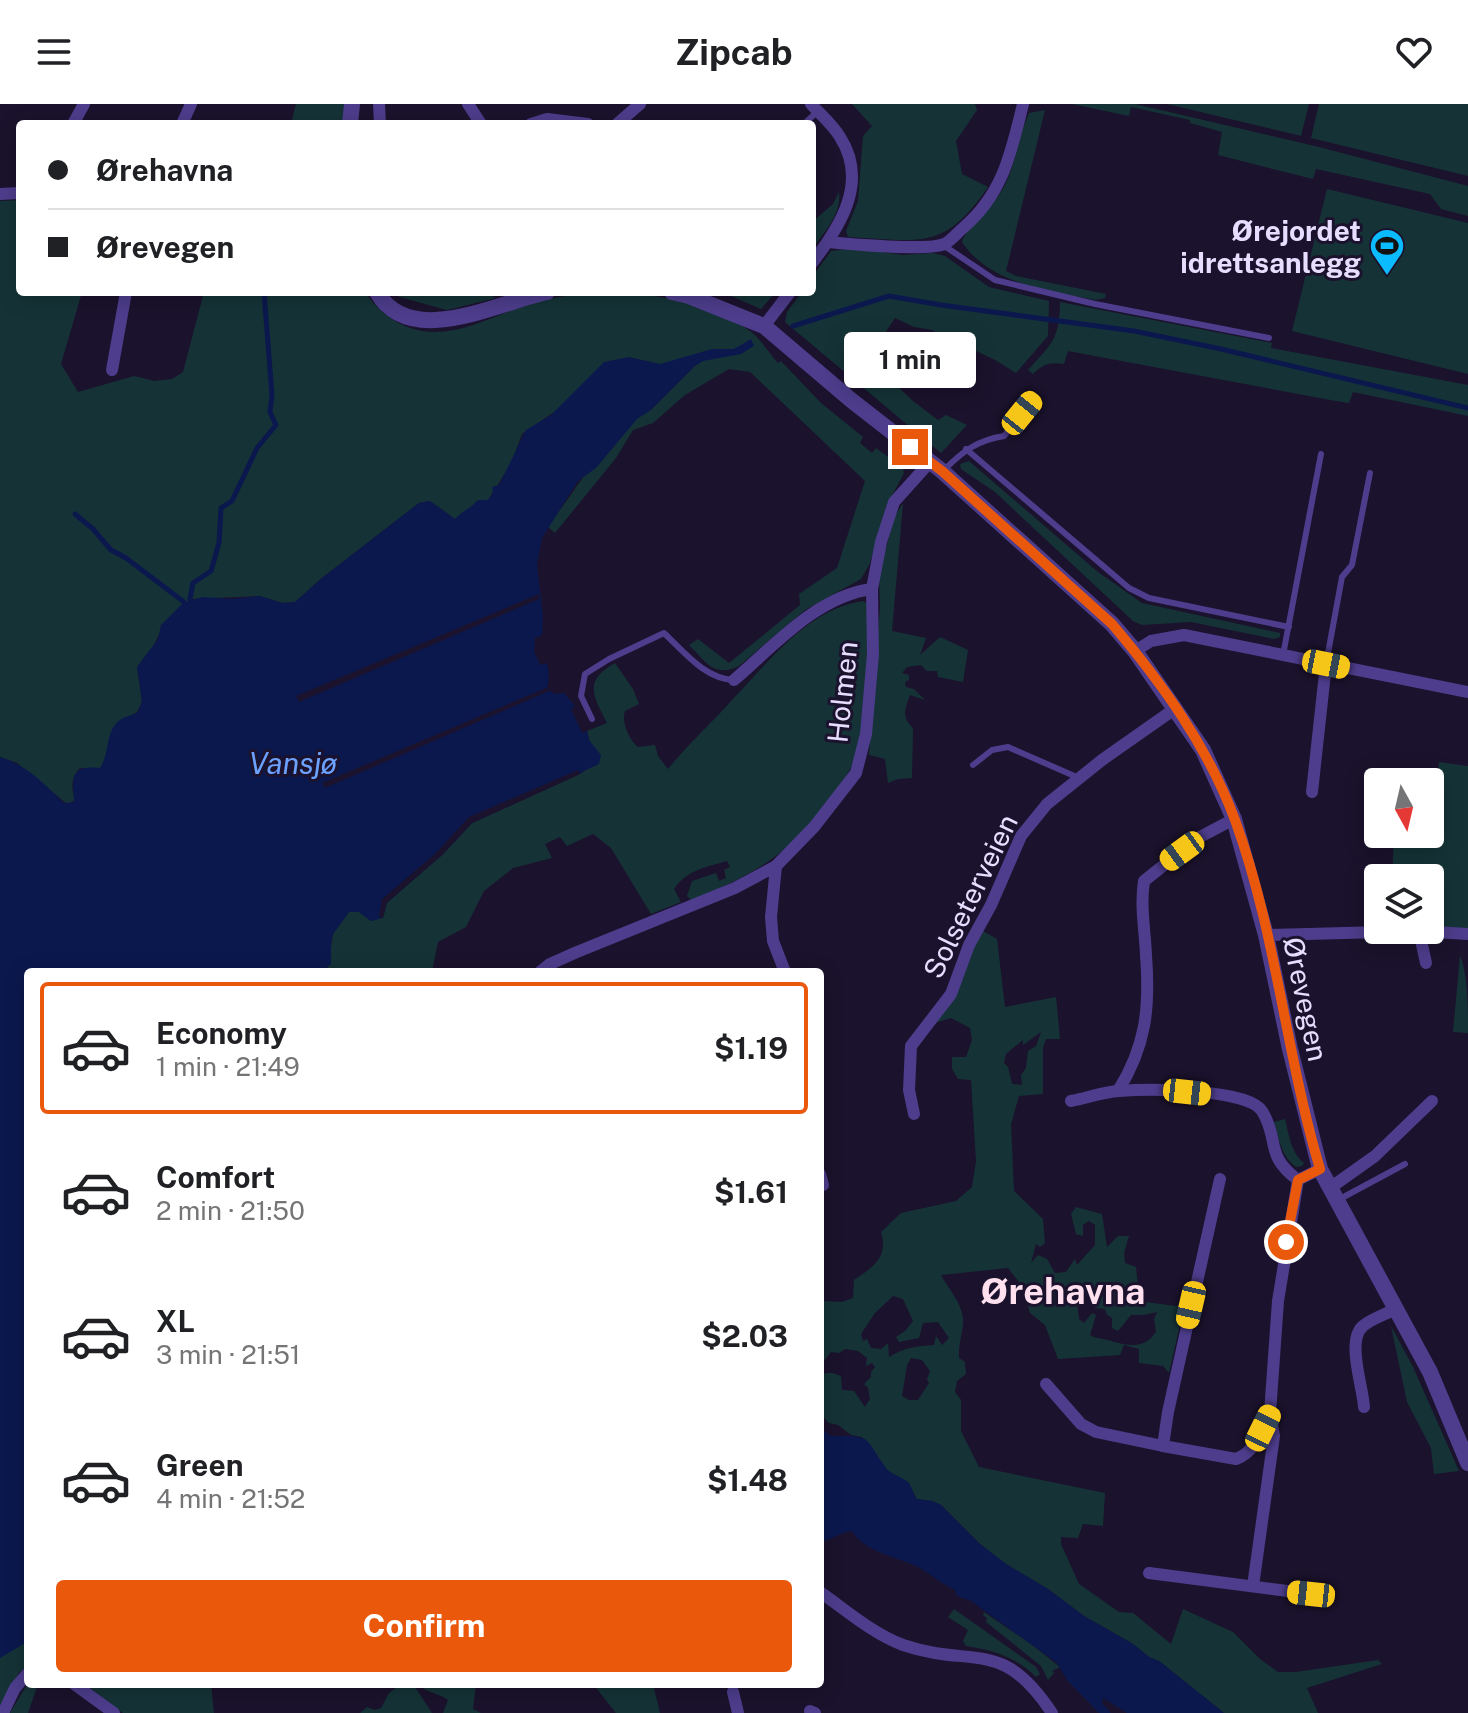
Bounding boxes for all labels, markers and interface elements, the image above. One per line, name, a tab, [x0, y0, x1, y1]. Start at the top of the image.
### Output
icon: menu	[32, 30, 76, 74]
icon: heart	[1392, 30, 1436, 74]
text: Zipcab	[675, 31, 793, 73]
text: Ørehavna	[96, 152, 233, 188]
place label: Ørejordet idrettsanlegg	[1180, 214, 1361, 279]
sports icon: Ørejordet idrettsanlegg	[1368, 227, 1406, 277]
text: Ørevegen	[96, 229, 234, 265]
callout: 1 min	[844, 331, 976, 387]
text: 1 min	[879, 344, 941, 375]
car	[998, 387, 1046, 439]
route end	[892, 429, 928, 465]
street label: Holmen	[820, 640, 864, 744]
car	[1300, 648, 1352, 680]
water label: Vansjø	[249, 745, 337, 781]
north arrow	[1364, 768, 1444, 848]
map controls	[1364, 768, 1444, 944]
street label: Solseterveien	[916, 809, 1024, 983]
car	[1156, 827, 1208, 875]
button: layers	[1364, 864, 1444, 944]
street label: Ørevegen	[1277, 934, 1335, 1064]
icon: car	[60, 1012, 132, 1084]
text: Economy	[156, 1015, 287, 1051]
text: $1.19	[714, 1030, 788, 1066]
text: 1 min · 21:49	[156, 1051, 300, 1082]
car	[1162, 1078, 1212, 1106]
icon: car	[60, 1156, 132, 1228]
text: Comfort	[156, 1159, 275, 1195]
text: $1.61	[714, 1174, 788, 1210]
text: 2 min · 21:50	[156, 1195, 305, 1226]
route start	[1268, 1224, 1304, 1260]
district label: Ørehavna	[981, 1270, 1145, 1312]
car	[1174, 1279, 1208, 1331]
icon: car	[60, 1300, 132, 1372]
text: XL	[156, 1303, 195, 1339]
text: $2.03	[701, 1318, 788, 1354]
text: 3 min · 21:51	[156, 1339, 300, 1370]
car	[1242, 1401, 1284, 1455]
icon: car	[60, 1444, 132, 1516]
text: Green	[156, 1447, 243, 1483]
text: $1.48	[707, 1462, 788, 1498]
text: 4 min · 21:52	[156, 1483, 305, 1514]
button: Confirm	[56, 1580, 792, 1672]
car	[1286, 1580, 1336, 1608]

